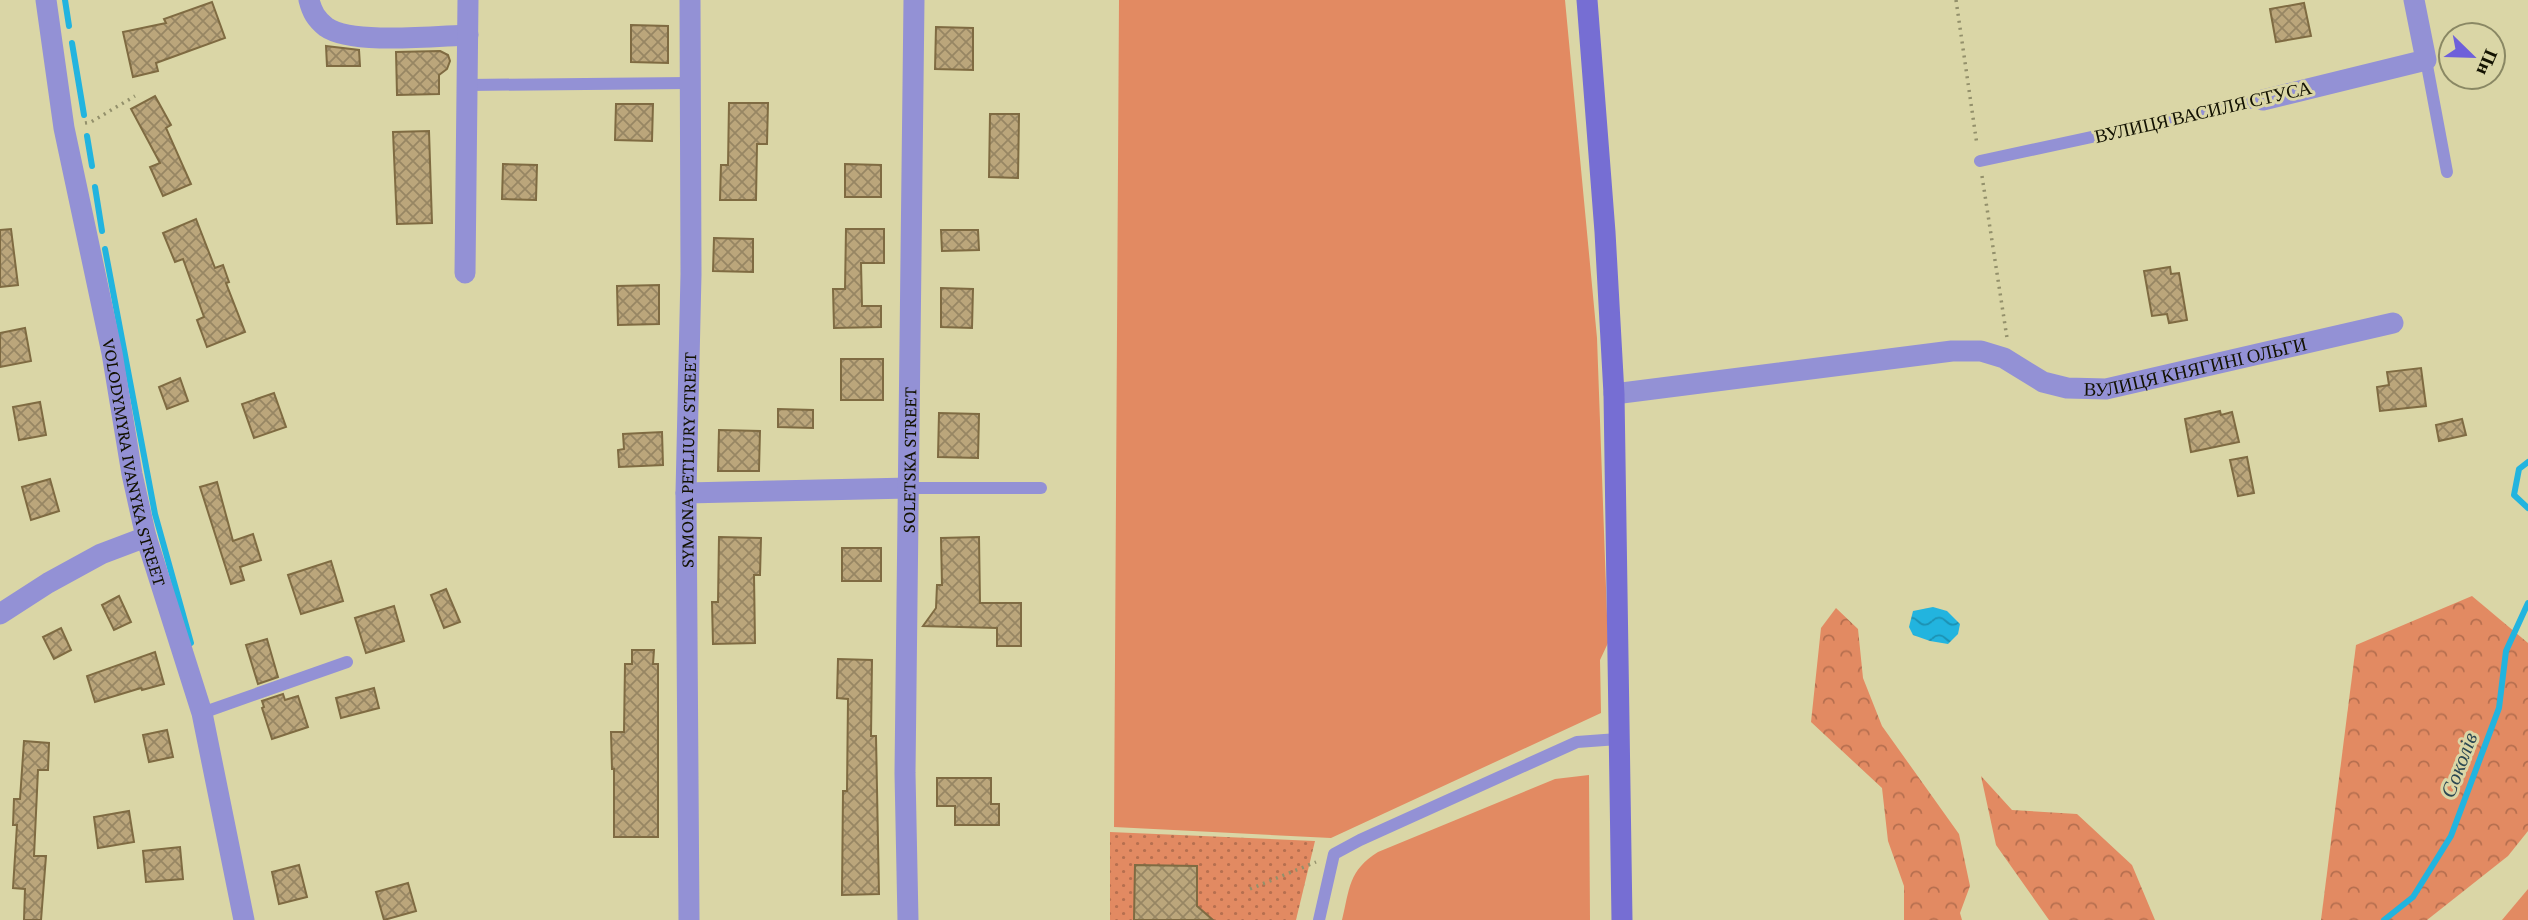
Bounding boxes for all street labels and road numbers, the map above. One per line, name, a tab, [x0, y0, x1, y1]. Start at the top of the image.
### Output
street label: ВУЛИЦЯ ВАСИЛЯ СТУСА	[2093, 77, 2314, 147]
street label: ВУЛИЦЯ КНЯГИНІ ОЛЬГИ	[2084, 333, 2309, 400]
street label: VOLODYMYRA IVANYKA STREET	[99, 337, 172, 589]
street label: SYMONA PETLIURY STREET	[675, 351, 700, 568]
street label: SOLETSKA STREET	[897, 386, 920, 533]

